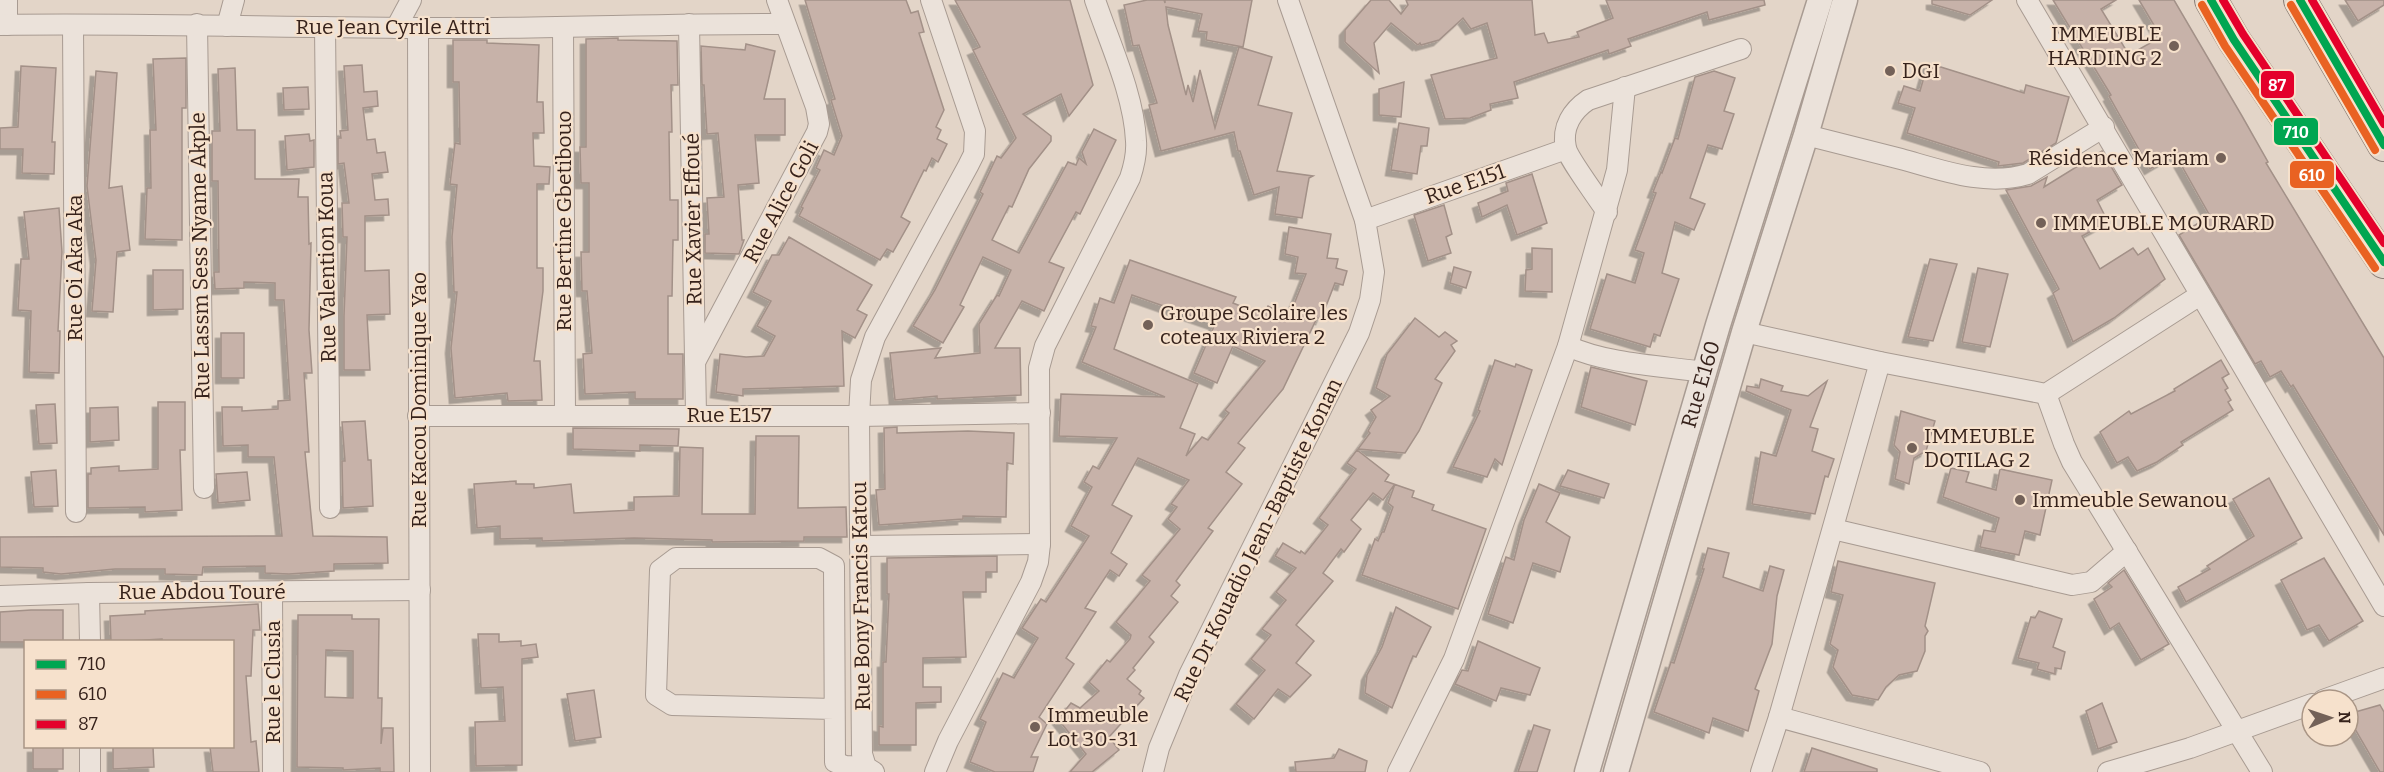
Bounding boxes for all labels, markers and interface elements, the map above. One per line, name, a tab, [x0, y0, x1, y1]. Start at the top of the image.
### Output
street label: Rue Jean Cyrile Attri	[295, 14, 491, 40]
place label: IMMEUBLE HARDING 2	[2048, 21, 2162, 71]
marker: IMMEUBLE HARDING 2	[2167, 39, 2181, 53]
place label: DGI	[1902, 58, 1940, 84]
marker: DGI	[1883, 64, 1897, 78]
line badge: 87	[2260, 70, 2295, 99]
text: 87	[2268, 76, 2287, 95]
street label: Rue Bertine Gbetibouo	[551, 110, 577, 332]
street label: Rue Lassm Sess Nyame Akple	[184, 112, 216, 400]
line badge: 710	[2273, 117, 2319, 146]
text: 710	[2283, 123, 2309, 142]
street label: Rue Xavier Effoué	[678, 133, 708, 305]
street label: Rue Alice Goli	[738, 136, 824, 268]
place label: Résidence Mariam	[2028, 145, 2209, 171]
marker: Résidence Mariam	[2214, 151, 2228, 165]
street label: Rue E151	[1421, 158, 1509, 210]
line badge: 610	[2289, 160, 2335, 189]
text: 610	[2299, 166, 2325, 185]
street label: Rue Valention Koua	[312, 171, 342, 363]
street label: Rue Oi Aka Aka	[62, 194, 88, 341]
place label: IMMEUBLE MOURARD	[2053, 210, 2275, 236]
marker: IMMEUBLE MOURARD	[2034, 216, 2048, 230]
street label: Rue Kacou Dominique Yao	[406, 272, 432, 528]
place label: Groupe Scolaire les coteaux Riviera 2	[1160, 300, 1348, 350]
marker: Groupe Scolaire les coteaux Riviera 2	[1141, 318, 1155, 332]
street label: Rue E160	[1676, 338, 1726, 431]
street label: Rue Dr Kouadio Jean-Baptiste Konan	[1168, 374, 1348, 706]
street label: Rue E157	[686, 402, 772, 428]
place label: IMMEUBLE DOTILAG 2	[1924, 423, 2035, 473]
marker: IMMEUBLE DOTILAG 2	[1905, 441, 1919, 455]
street label: Rue Bony Francis Katou	[846, 481, 876, 711]
place label: Immeuble Sewanou	[2032, 487, 2228, 513]
marker: Immeuble Sewanou	[2013, 493, 2027, 507]
street label: Rue Abdou Touré	[118, 579, 286, 605]
street label: Rue le Clusia	[260, 620, 286, 744]
legend	[24, 640, 234, 748]
text: 710	[78, 653, 106, 675]
text: 610	[78, 683, 107, 705]
north arrow	[2300, 688, 2360, 748]
place label: Immeuble Lot 30-31	[1047, 702, 1149, 752]
text: N	[2335, 711, 2354, 724]
text: 87	[78, 713, 98, 735]
marker: Immeuble Lot 30-31	[1028, 720, 1042, 734]

